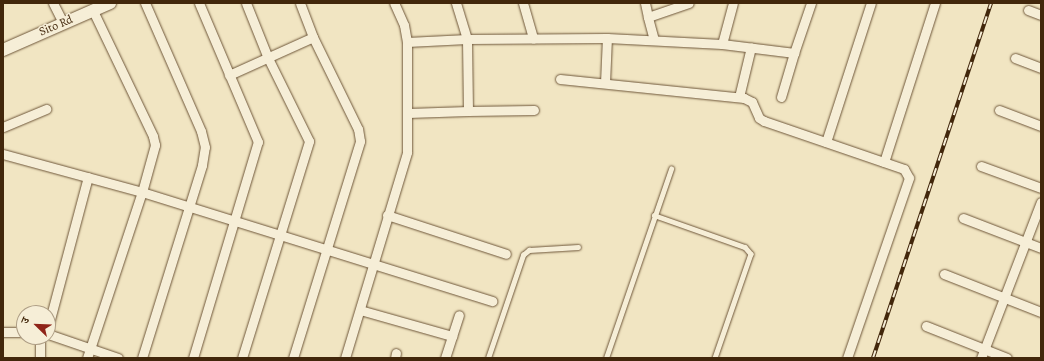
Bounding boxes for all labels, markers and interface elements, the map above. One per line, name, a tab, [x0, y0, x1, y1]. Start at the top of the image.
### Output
street label: Sito Rd	[37, 12, 75, 40]
north arrow	[16, 305, 56, 345]
text: उ	[17, 315, 33, 326]

